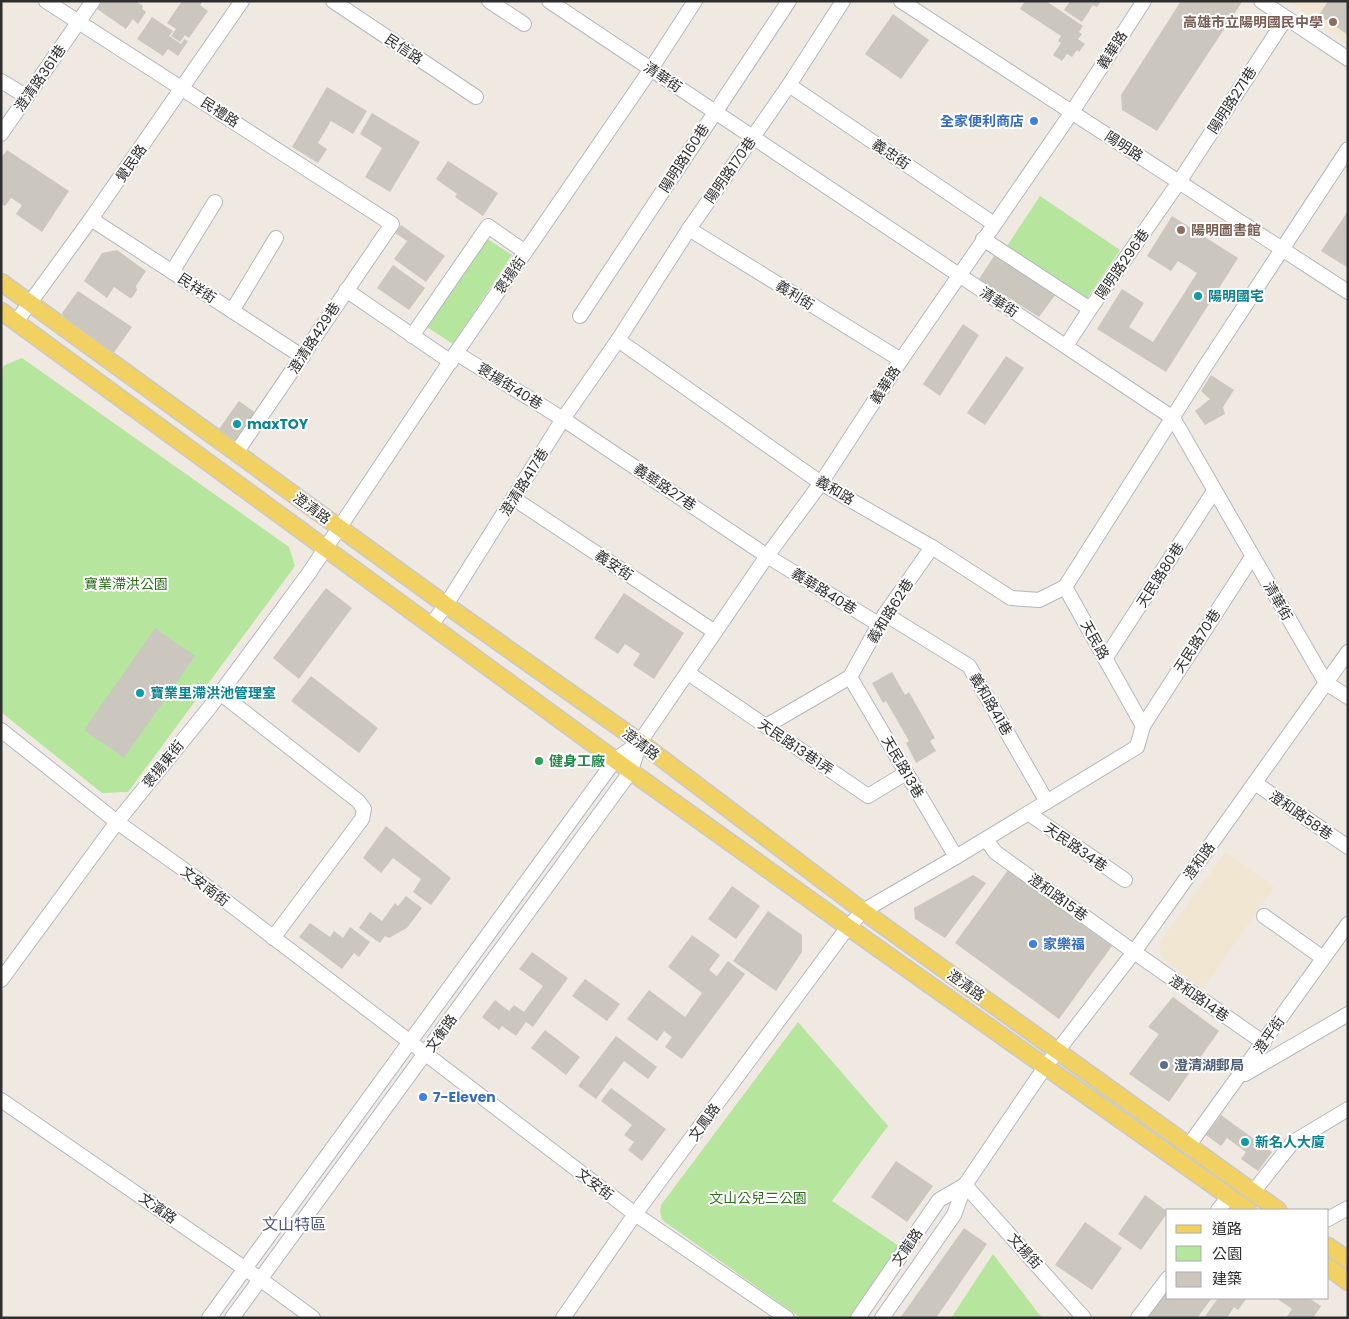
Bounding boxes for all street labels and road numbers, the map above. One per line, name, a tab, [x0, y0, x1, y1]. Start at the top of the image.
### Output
street label: 義華路	[1092, 27, 1132, 73]
street label: 民信路	[381, 29, 427, 69]
street label: 澄清路361巷	[10, 40, 70, 116]
street label: 清華街	[640, 57, 686, 97]
street label: 陽明路271巷	[1203, 63, 1261, 137]
street label: 民禮路	[197, 92, 243, 132]
street label: 陽明路160巷	[654, 120, 714, 196]
street label: 陽明路	[1101, 126, 1147, 166]
street label: 陽明路170巷	[700, 133, 760, 207]
street label: 義忠街	[868, 134, 914, 174]
street label: 覺民路	[111, 140, 151, 186]
street label: 陽明路296巷	[1090, 225, 1154, 303]
street label: 褒揚街	[490, 252, 530, 298]
street label: 民祥街	[174, 268, 220, 308]
street label: 義利街	[772, 275, 818, 315]
street label: 清華街	[976, 282, 1022, 322]
street label: 澄清路429巷	[283, 298, 345, 378]
street label: 褒揚街40巷	[473, 358, 547, 414]
street label: 義華路	[865, 362, 905, 408]
street label: 澄清路417巷	[495, 444, 553, 520]
street label: 義華路27巷	[630, 459, 700, 515]
street label: 義和路	[812, 471, 858, 509]
street label: 澄清路	[289, 488, 335, 528]
street label: 天民路80巷	[1132, 539, 1188, 611]
street label: 義安街	[591, 545, 637, 585]
street label: 義華路40巷	[787, 563, 861, 619]
street label: 義和路62巷	[862, 575, 918, 647]
street label: 清華街	[1259, 578, 1297, 624]
street label: 天民路70巷	[1169, 605, 1225, 677]
street label: 天民路	[1076, 617, 1114, 663]
street label: 義和路41巷	[965, 669, 1017, 739]
street label: 天民路13巷1弄	[754, 714, 838, 780]
street label: 澄清路	[618, 723, 664, 765]
street label: 天民路13巷	[877, 732, 929, 802]
street label: 褒揚東街	[138, 736, 188, 792]
street label: 澄和路58巷	[1265, 786, 1337, 844]
street label: 天民路34巷	[1040, 818, 1112, 876]
street label: 澄和路	[1179, 838, 1219, 884]
street label: 文安南街	[177, 861, 233, 911]
street label: 澄和路15巷	[1024, 869, 1092, 925]
street label: 澄清路	[943, 965, 989, 1005]
street label: 澄和路14巷	[1165, 970, 1233, 1026]
street label: 文衡路	[421, 1010, 461, 1056]
street label: 澄平街	[1249, 1012, 1289, 1058]
street label: 文鳳路	[684, 1099, 724, 1145]
street label: 文安街	[572, 1163, 618, 1205]
street label: 文濱路	[135, 1188, 181, 1228]
street label: 文龍路	[887, 1224, 927, 1270]
street label: 文揚街	[1004, 1229, 1046, 1273]

